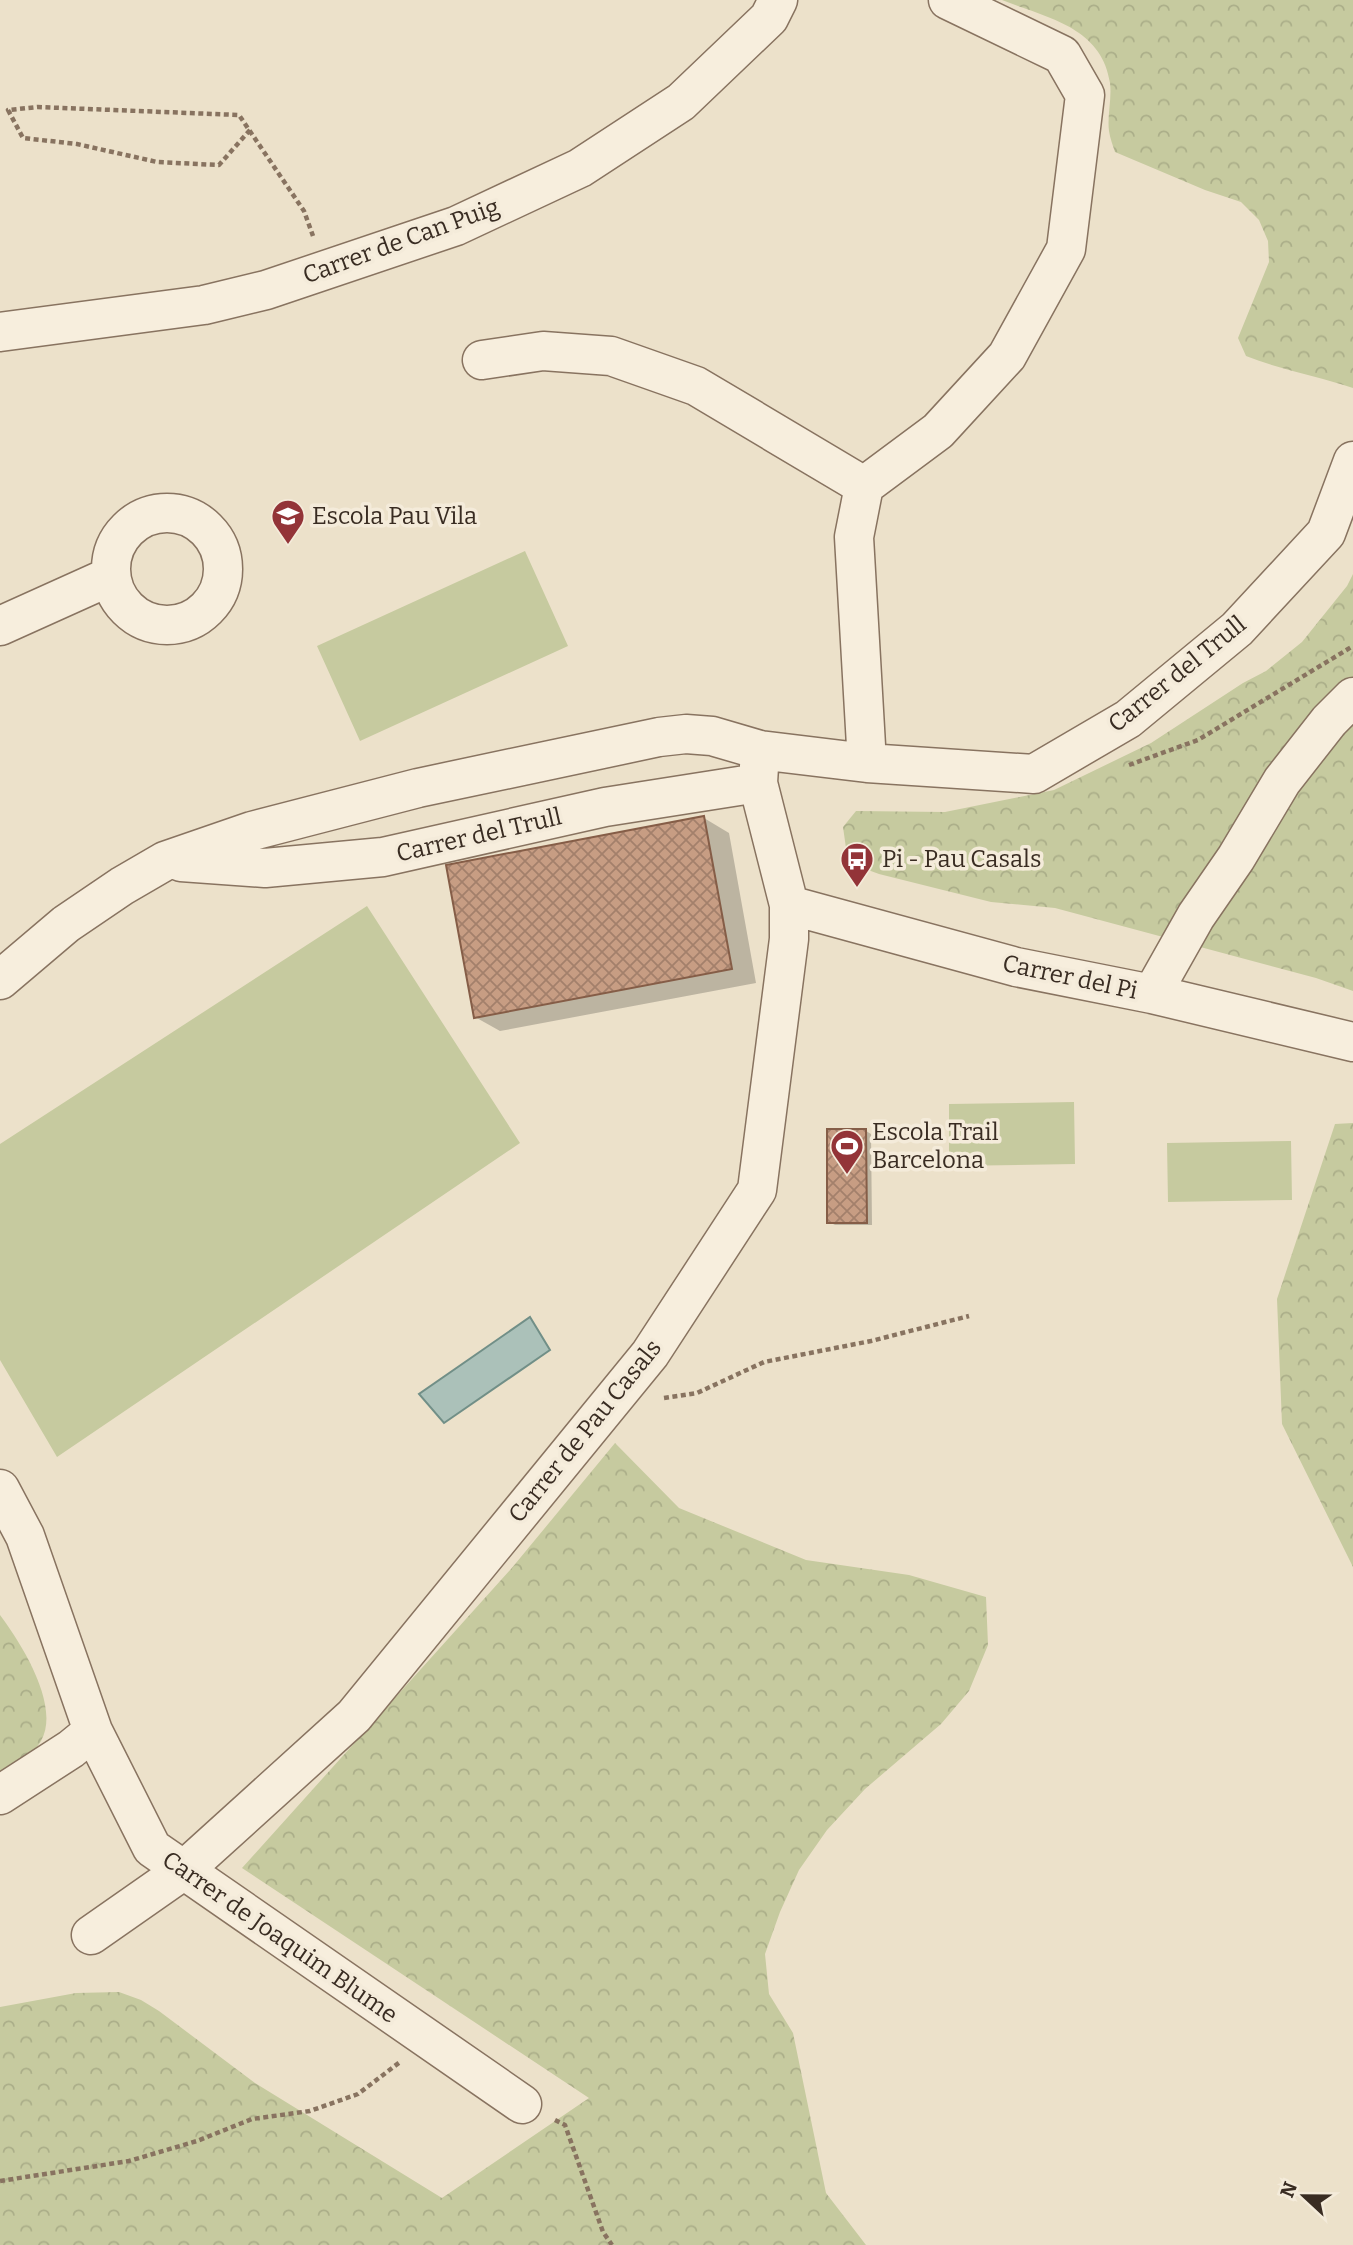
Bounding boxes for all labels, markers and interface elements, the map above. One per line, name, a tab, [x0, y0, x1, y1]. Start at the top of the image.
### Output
street label: Carrer de Can Puig	[299, 192, 503, 290]
school or university icon: Escola Pau Vila	[269, 497, 307, 546]
place label: Escola Pau Vila	[312, 502, 477, 530]
street label: Carrer del Trull	[1103, 610, 1251, 738]
street label: Carrer del Trull	[394, 802, 564, 868]
bus stop icon: Pi - Pau Casals	[838, 840, 876, 889]
place label: Pi - Pau Casals	[882, 845, 1041, 873]
street label: Carrer del Pi	[1000, 949, 1140, 1005]
place label: Escola Trail Barcelona	[872, 1118, 999, 1174]
sports icon: Escola Trail Barcelona	[828, 1127, 866, 1176]
street label: Carrer de Pau Casals	[503, 1334, 667, 1528]
street label: Carrer de Joaquim Blume	[157, 1845, 403, 2029]
north arrow	[1269, 2161, 1339, 2231]
text: N	[1275, 2178, 1302, 2201]

